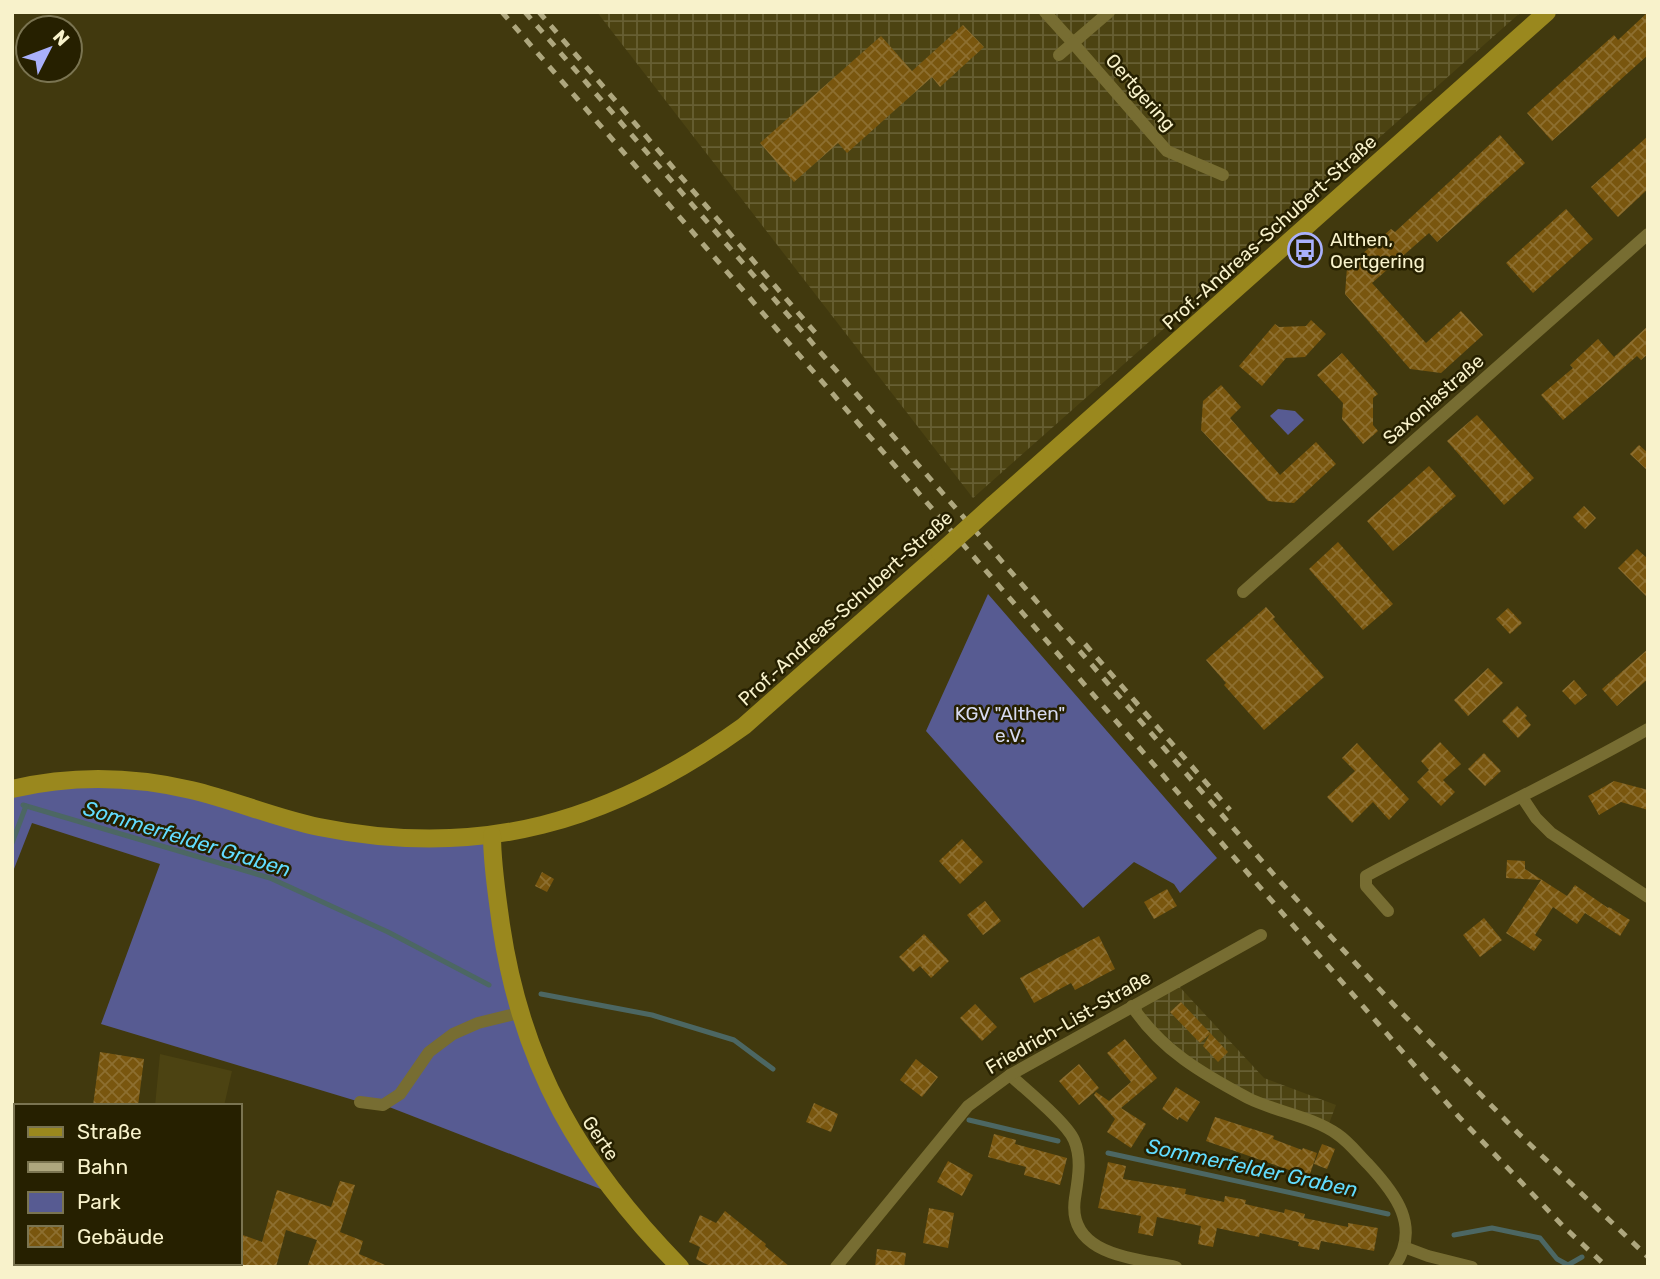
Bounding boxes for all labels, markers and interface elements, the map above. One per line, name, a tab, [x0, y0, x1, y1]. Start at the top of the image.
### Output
north arrow	[14, 14, 84, 84]
text: N	[48, 25, 74, 51]
street label: Oertgering	[1101, 49, 1180, 136]
street label: Prof.-Andreas-Schubert-Straße	[1157, 130, 1381, 335]
place label: Althen, Oertgering	[1330, 228, 1425, 273]
bus stop icon: Althen, Oertgering	[1286, 231, 1324, 269]
street label: Saxoniastraße	[1378, 349, 1489, 449]
street label: Prof.-Andreas-Schubert-Straße	[733, 506, 957, 711]
park label: KGV "Althen" e.V.	[955, 702, 1065, 747]
water label: Sommerfelder Graben	[80, 795, 294, 882]
street label: Friedrich-List-Straße	[981, 966, 1155, 1079]
legend	[14, 1104, 242, 1265]
street label: Gerte	[577, 1112, 624, 1165]
text: Straße	[77, 1119, 142, 1144]
water label: Sommerfelder Graben	[1144, 1133, 1360, 1202]
text: Bahn	[77, 1154, 128, 1179]
text: Park	[77, 1189, 121, 1214]
text: Gebäude	[77, 1224, 164, 1249]

